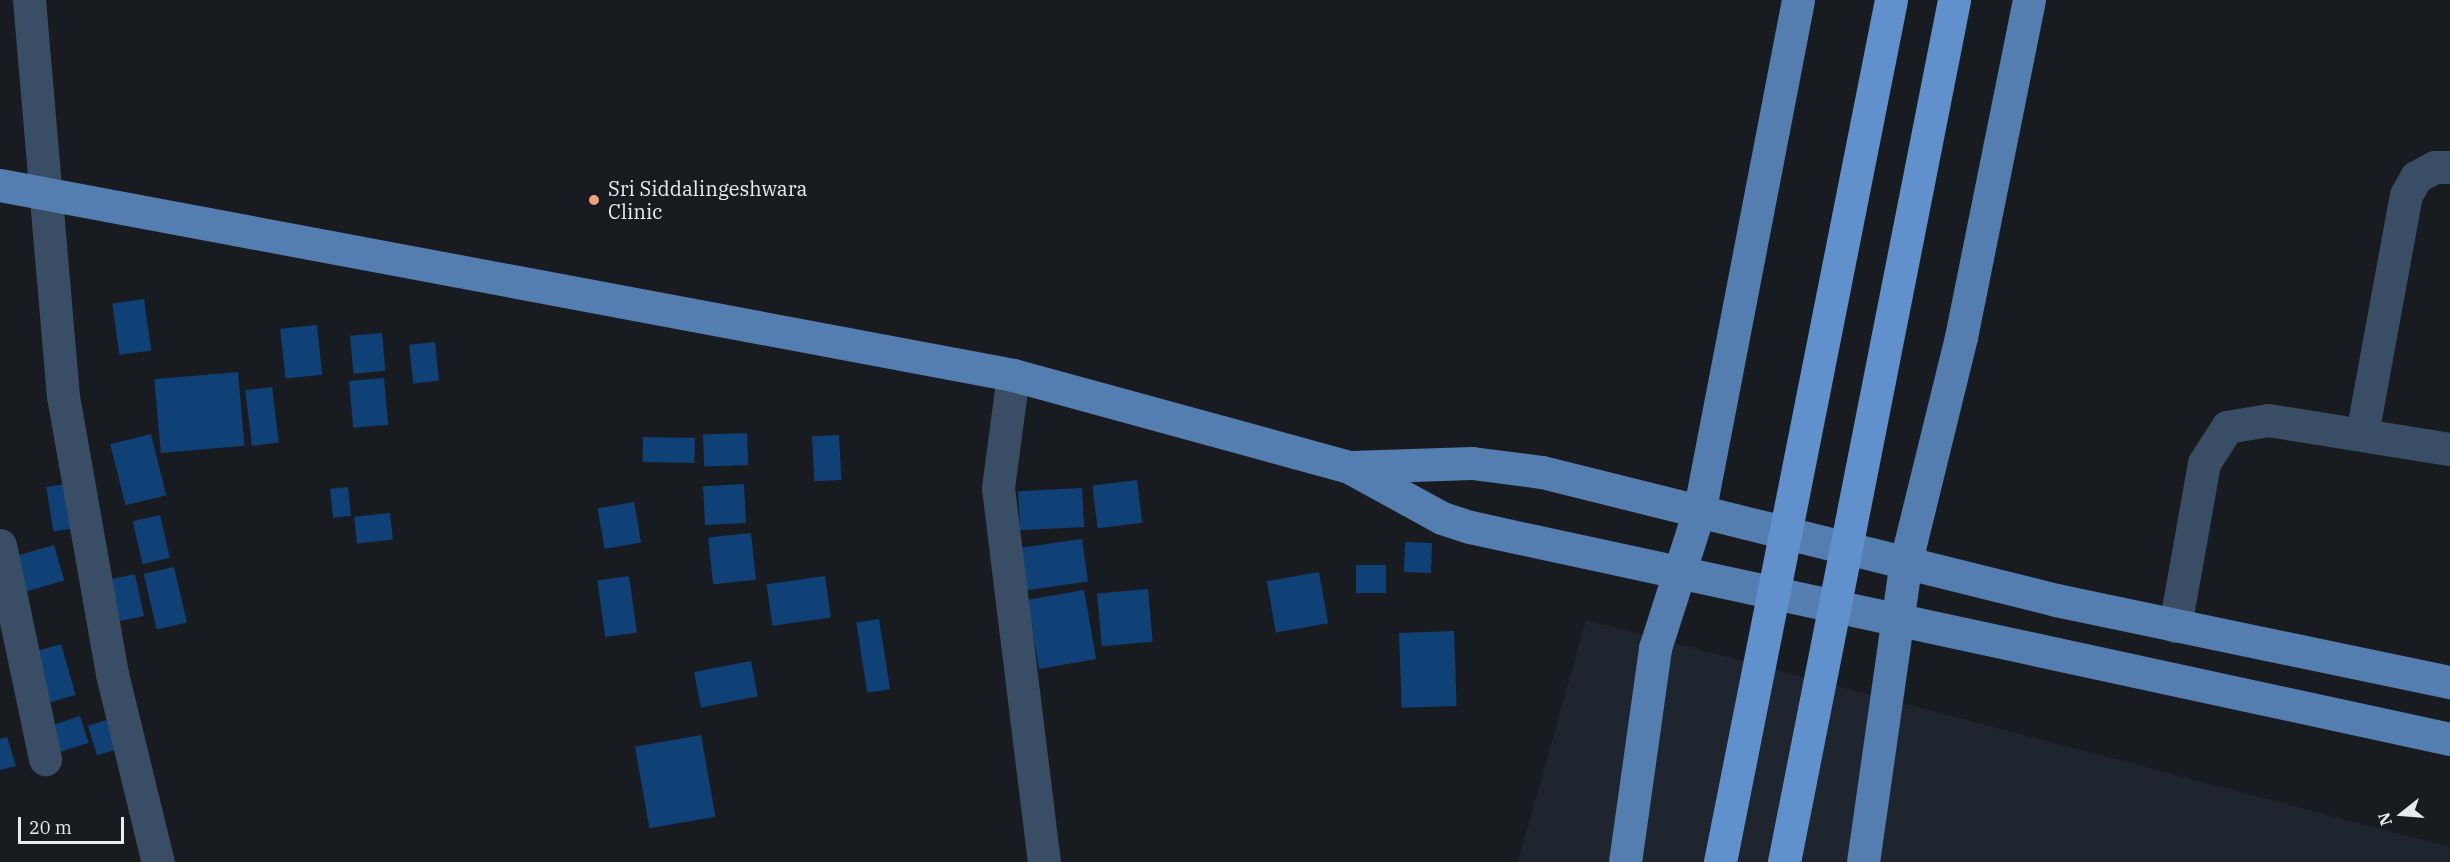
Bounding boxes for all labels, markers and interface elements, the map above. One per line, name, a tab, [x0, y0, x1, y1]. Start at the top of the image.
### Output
place label: Sri Siddalingeshwara Clinic	[608, 176, 808, 223]
marker: Sri Siddalingeshwara Clinic	[585, 191, 603, 209]
north arrow	[2372, 784, 2432, 844]
scale bar	[21, 805, 128, 843]
text: N	[2373, 810, 2396, 828]
text: 20 m	[29, 816, 72, 839]

